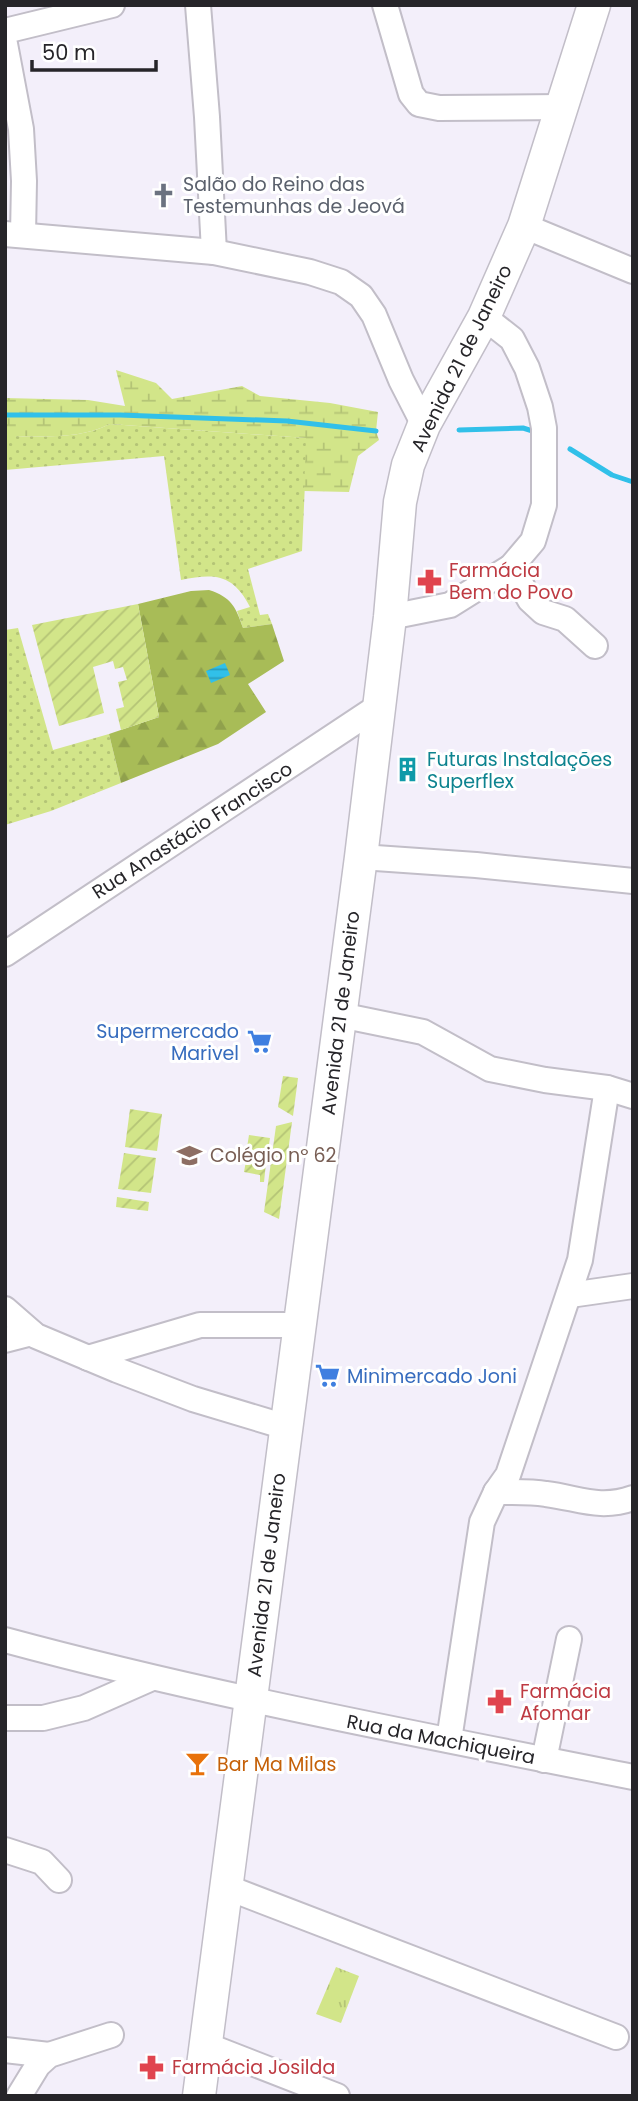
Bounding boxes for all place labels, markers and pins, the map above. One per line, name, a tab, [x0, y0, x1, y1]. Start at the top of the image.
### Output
place label: Salão do Reino das Testemunhas de Jeová	[183, 171, 405, 220]
church icon: Salão do Reino das Testemunhas de Jeová	[149, 181, 177, 209]
place label: Farmácia Bem do Povo	[449, 557, 573, 606]
pharmacy icon: Farmácia Bem do Povo	[415, 567, 443, 595]
place label: Futuras Instalações Superflex	[427, 746, 612, 795]
building icon: Futuras Instalações Superflex	[393, 756, 421, 784]
place label: Supermercado Marivel	[96, 1018, 239, 1067]
supermarket icon: Supermercado Marivel	[245, 1028, 273, 1056]
school or university icon: Colégio nº 62	[176, 1141, 204, 1169]
place label: Colégio nº 62	[210, 1142, 337, 1169]
supermarket icon: Minimercado Joni	[313, 1362, 341, 1390]
place label: Minimercado Joni	[347, 1363, 517, 1390]
place label: Farmácia Afomar	[520, 1678, 611, 1727]
pharmacy icon: Farmácia Afomar	[486, 1688, 514, 1716]
bar icon: Bar Ma Milas	[183, 1750, 211, 1778]
place label: Bar Ma Milas	[217, 1751, 336, 1778]
pharmacy icon: Farmácia Josilda	[138, 2053, 166, 2081]
place label: Farmácia Josilda	[172, 2054, 335, 2081]

